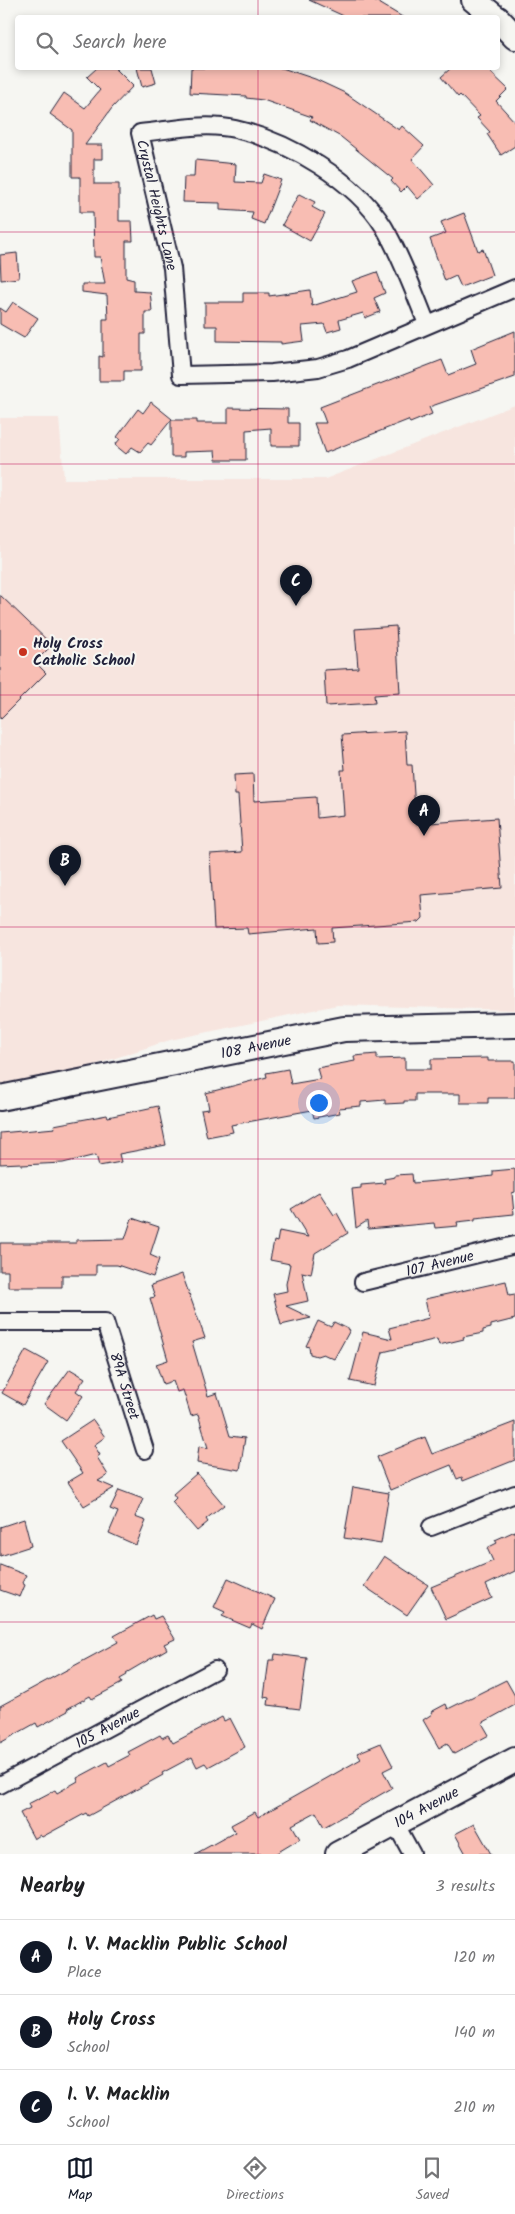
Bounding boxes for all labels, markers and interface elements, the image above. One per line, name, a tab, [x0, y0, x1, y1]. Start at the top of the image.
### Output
search box	[15, 15, 500, 70]
text: Search here	[73, 28, 167, 58]
icon: search	[33, 29, 61, 57]
street label: Crystal Heights Lane	[129, 137, 183, 273]
pin: C	[280, 565, 312, 606]
place label: Holy Cross Catholic School	[33, 632, 135, 673]
marker: Holy Cross Catholic School	[17, 646, 29, 658]
pin: A	[408, 795, 440, 836]
pin: B	[49, 845, 81, 886]
street label: 108 Avenue	[219, 1029, 294, 1066]
your location	[306, 1090, 332, 1116]
street label: 107 Avenue	[403, 1244, 477, 1284]
street label: 89A Street	[102, 1349, 146, 1423]
street label: 105 Avenue	[71, 1701, 145, 1756]
street label: 104 Avenue	[390, 1781, 464, 1835]
text: Nearby	[20, 1870, 85, 1903]
text: 3 results	[436, 1874, 495, 1899]
text: I. V. Macklin Public School	[67, 1930, 287, 1960]
text: A	[31, 1945, 41, 1970]
text: 120 m	[454, 1945, 495, 1970]
text: Place	[67, 1960, 101, 1985]
text: Holy Cross	[67, 2005, 155, 2035]
text: B	[31, 2020, 41, 2045]
text: 140 m	[454, 2020, 495, 2045]
text: School	[67, 2035, 110, 2060]
text: I. V. Macklin	[67, 2080, 170, 2110]
text: C	[31, 2095, 41, 2120]
text: 210 m	[454, 2095, 495, 2120]
text: School	[67, 2110, 110, 2135]
tab: Map	[66, 2154, 94, 2206]
tab: Directions	[226, 2154, 284, 2206]
tab: Saved	[416, 2154, 449, 2206]

